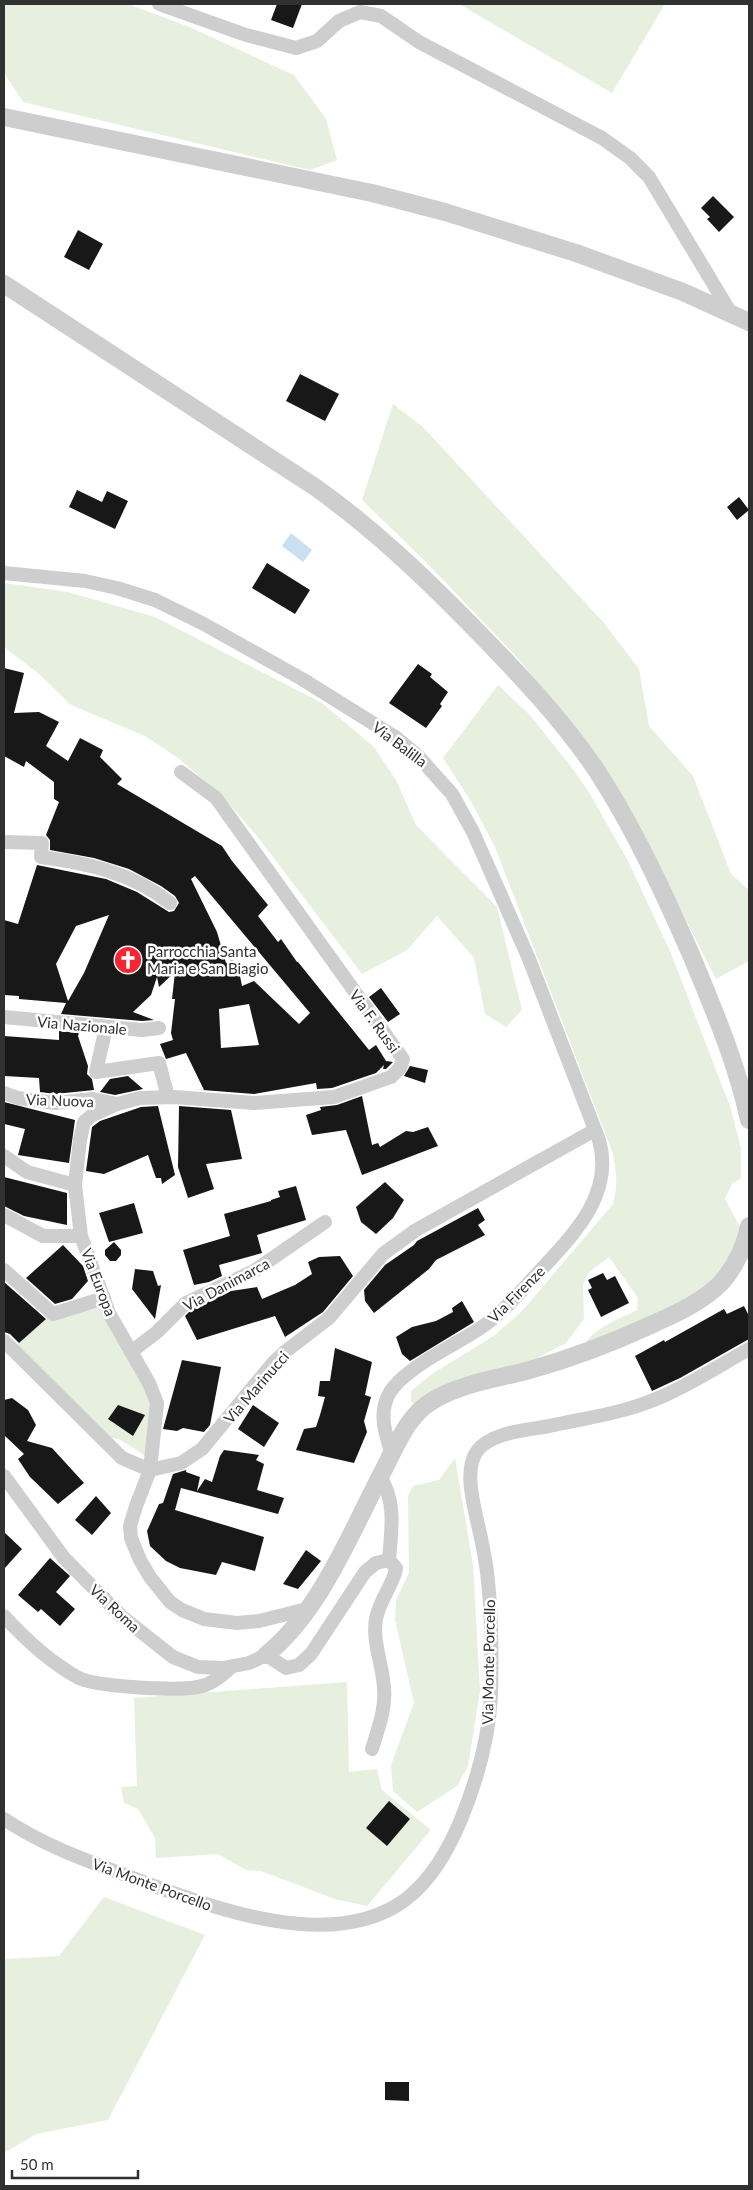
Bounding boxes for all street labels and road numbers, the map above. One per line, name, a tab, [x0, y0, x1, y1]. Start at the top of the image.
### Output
street label: Via Balilla	[369, 718, 431, 770]
street label: Via F. Russi	[346, 986, 404, 1056]
street label: Via Nazionale	[36, 1012, 128, 1038]
street label: Via Nuova	[26, 1090, 94, 1110]
street label: Via Europa	[78, 1246, 120, 1318]
street label: Via Danimarca	[180, 1254, 272, 1314]
street label: Via Firenze	[484, 1262, 548, 1326]
street label: Via Marinucci	[220, 1347, 292, 1427]
street label: Via Roma	[86, 1580, 144, 1636]
street label: Via Monte Porcello	[478, 1599, 498, 1725]
street label: Via Monte Porcello	[90, 1854, 214, 1914]

